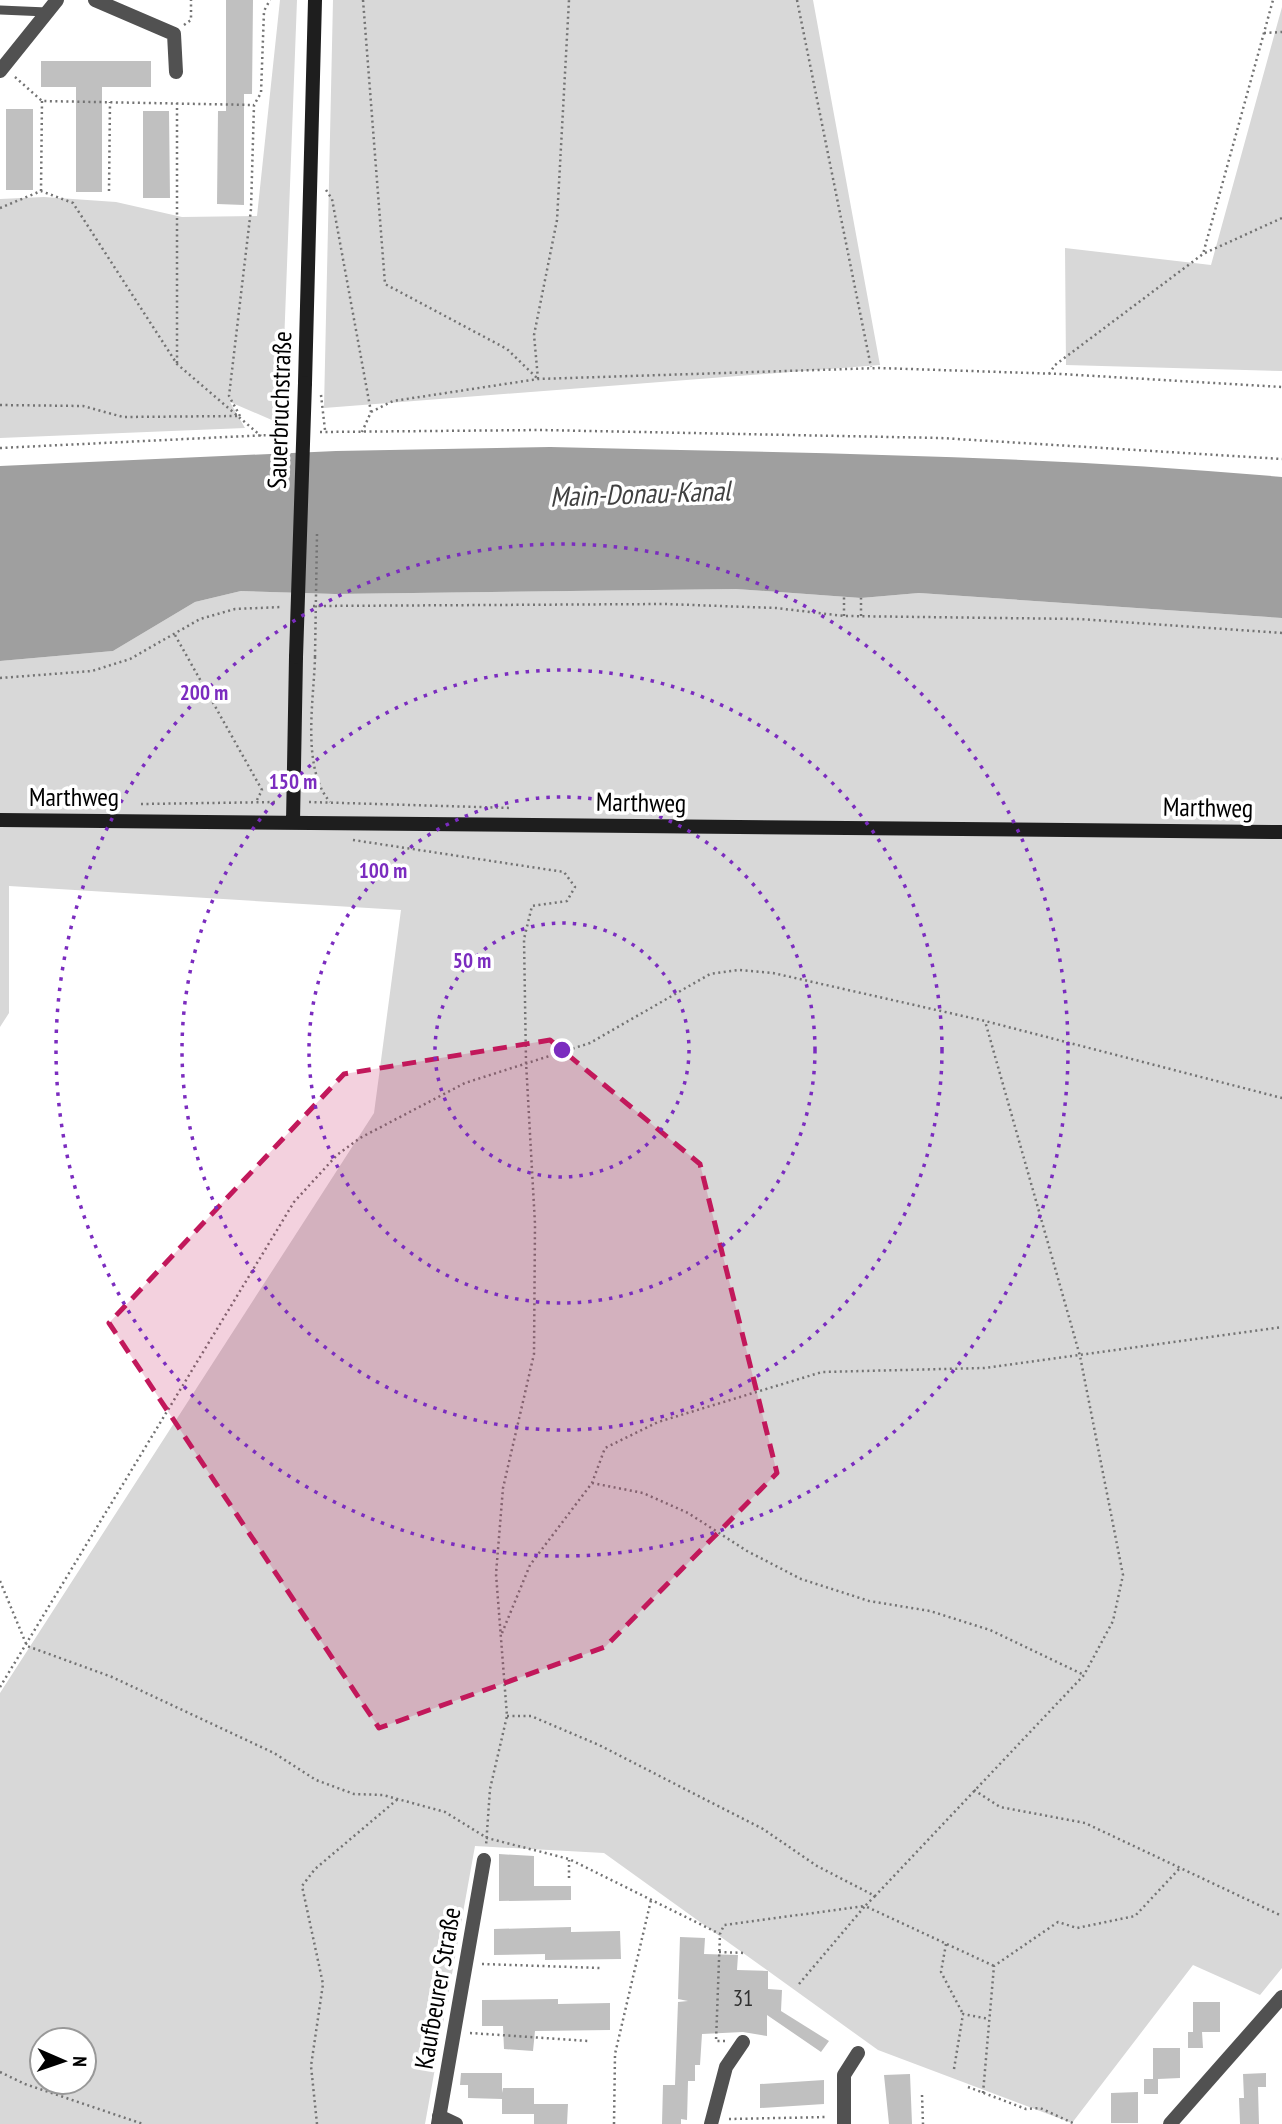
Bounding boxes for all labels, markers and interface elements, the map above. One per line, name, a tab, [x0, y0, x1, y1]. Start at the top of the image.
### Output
street label: Sauerbruchstraße	[260, 330, 298, 490]
water label: Main-Donau-Kanal	[549, 471, 733, 515]
text: 200 m	[180, 679, 228, 706]
text: 150 m	[269, 768, 317, 795]
street label: Marthweg	[29, 780, 119, 813]
street label: Marthweg	[596, 785, 686, 819]
street label: Marthweg	[1163, 790, 1253, 824]
text: 100 m	[359, 857, 407, 884]
text: 50 m	[453, 947, 491, 974]
centre of rings	[550, 1038, 574, 1062]
street label: Kaufbeurer Straße	[407, 1905, 467, 2071]
house number: 31	[733, 1983, 753, 2012]
north arrow	[28, 2026, 98, 2096]
text: N	[68, 2056, 92, 2067]

